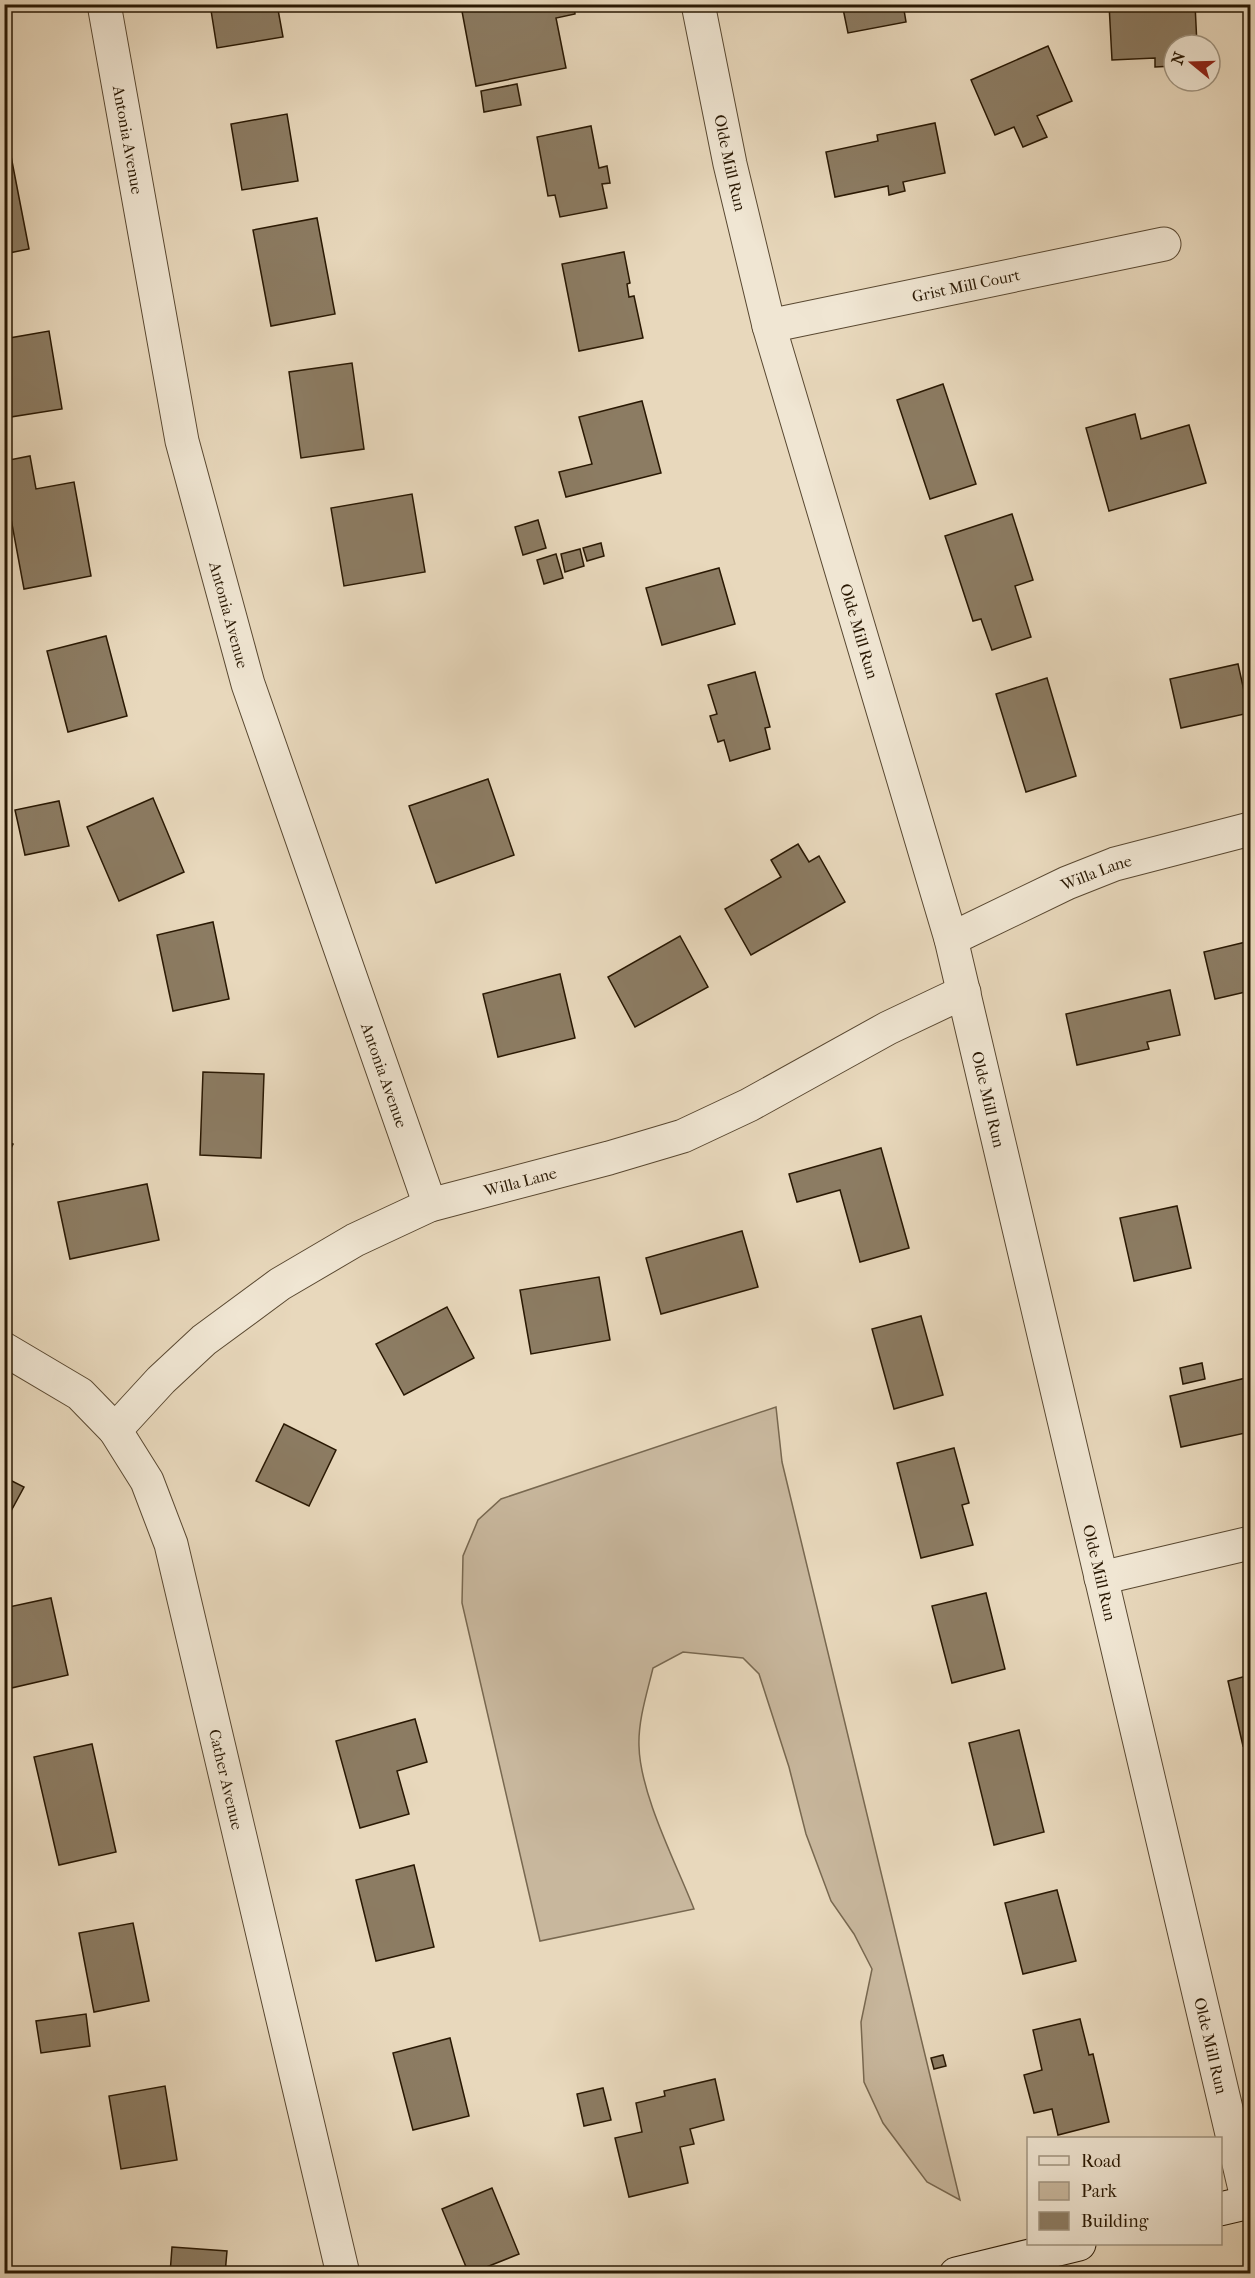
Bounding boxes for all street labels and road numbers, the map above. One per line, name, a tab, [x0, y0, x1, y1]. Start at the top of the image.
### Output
street label: Antonia Avenue	[109, 83, 147, 196]
street label: Olde Mill Run	[710, 113, 750, 214]
street label: Grist Mill Court	[910, 265, 1022, 306]
street label: Antonia Avenue	[205, 558, 252, 670]
street label: Olde Mill Run	[836, 581, 882, 682]
street label: Willa Lane	[1057, 851, 1134, 895]
street label: Antonia Avenue	[357, 1019, 411, 1130]
street label: Olde Mill Run	[968, 1049, 1009, 1150]
street label: Willa Lane	[481, 1163, 559, 1201]
street label: Olde Mill Run	[1079, 1522, 1120, 1623]
street label: Cather Avenue	[205, 1727, 247, 1832]
street label: Olde Mill Run	[1190, 1996, 1231, 2096]

